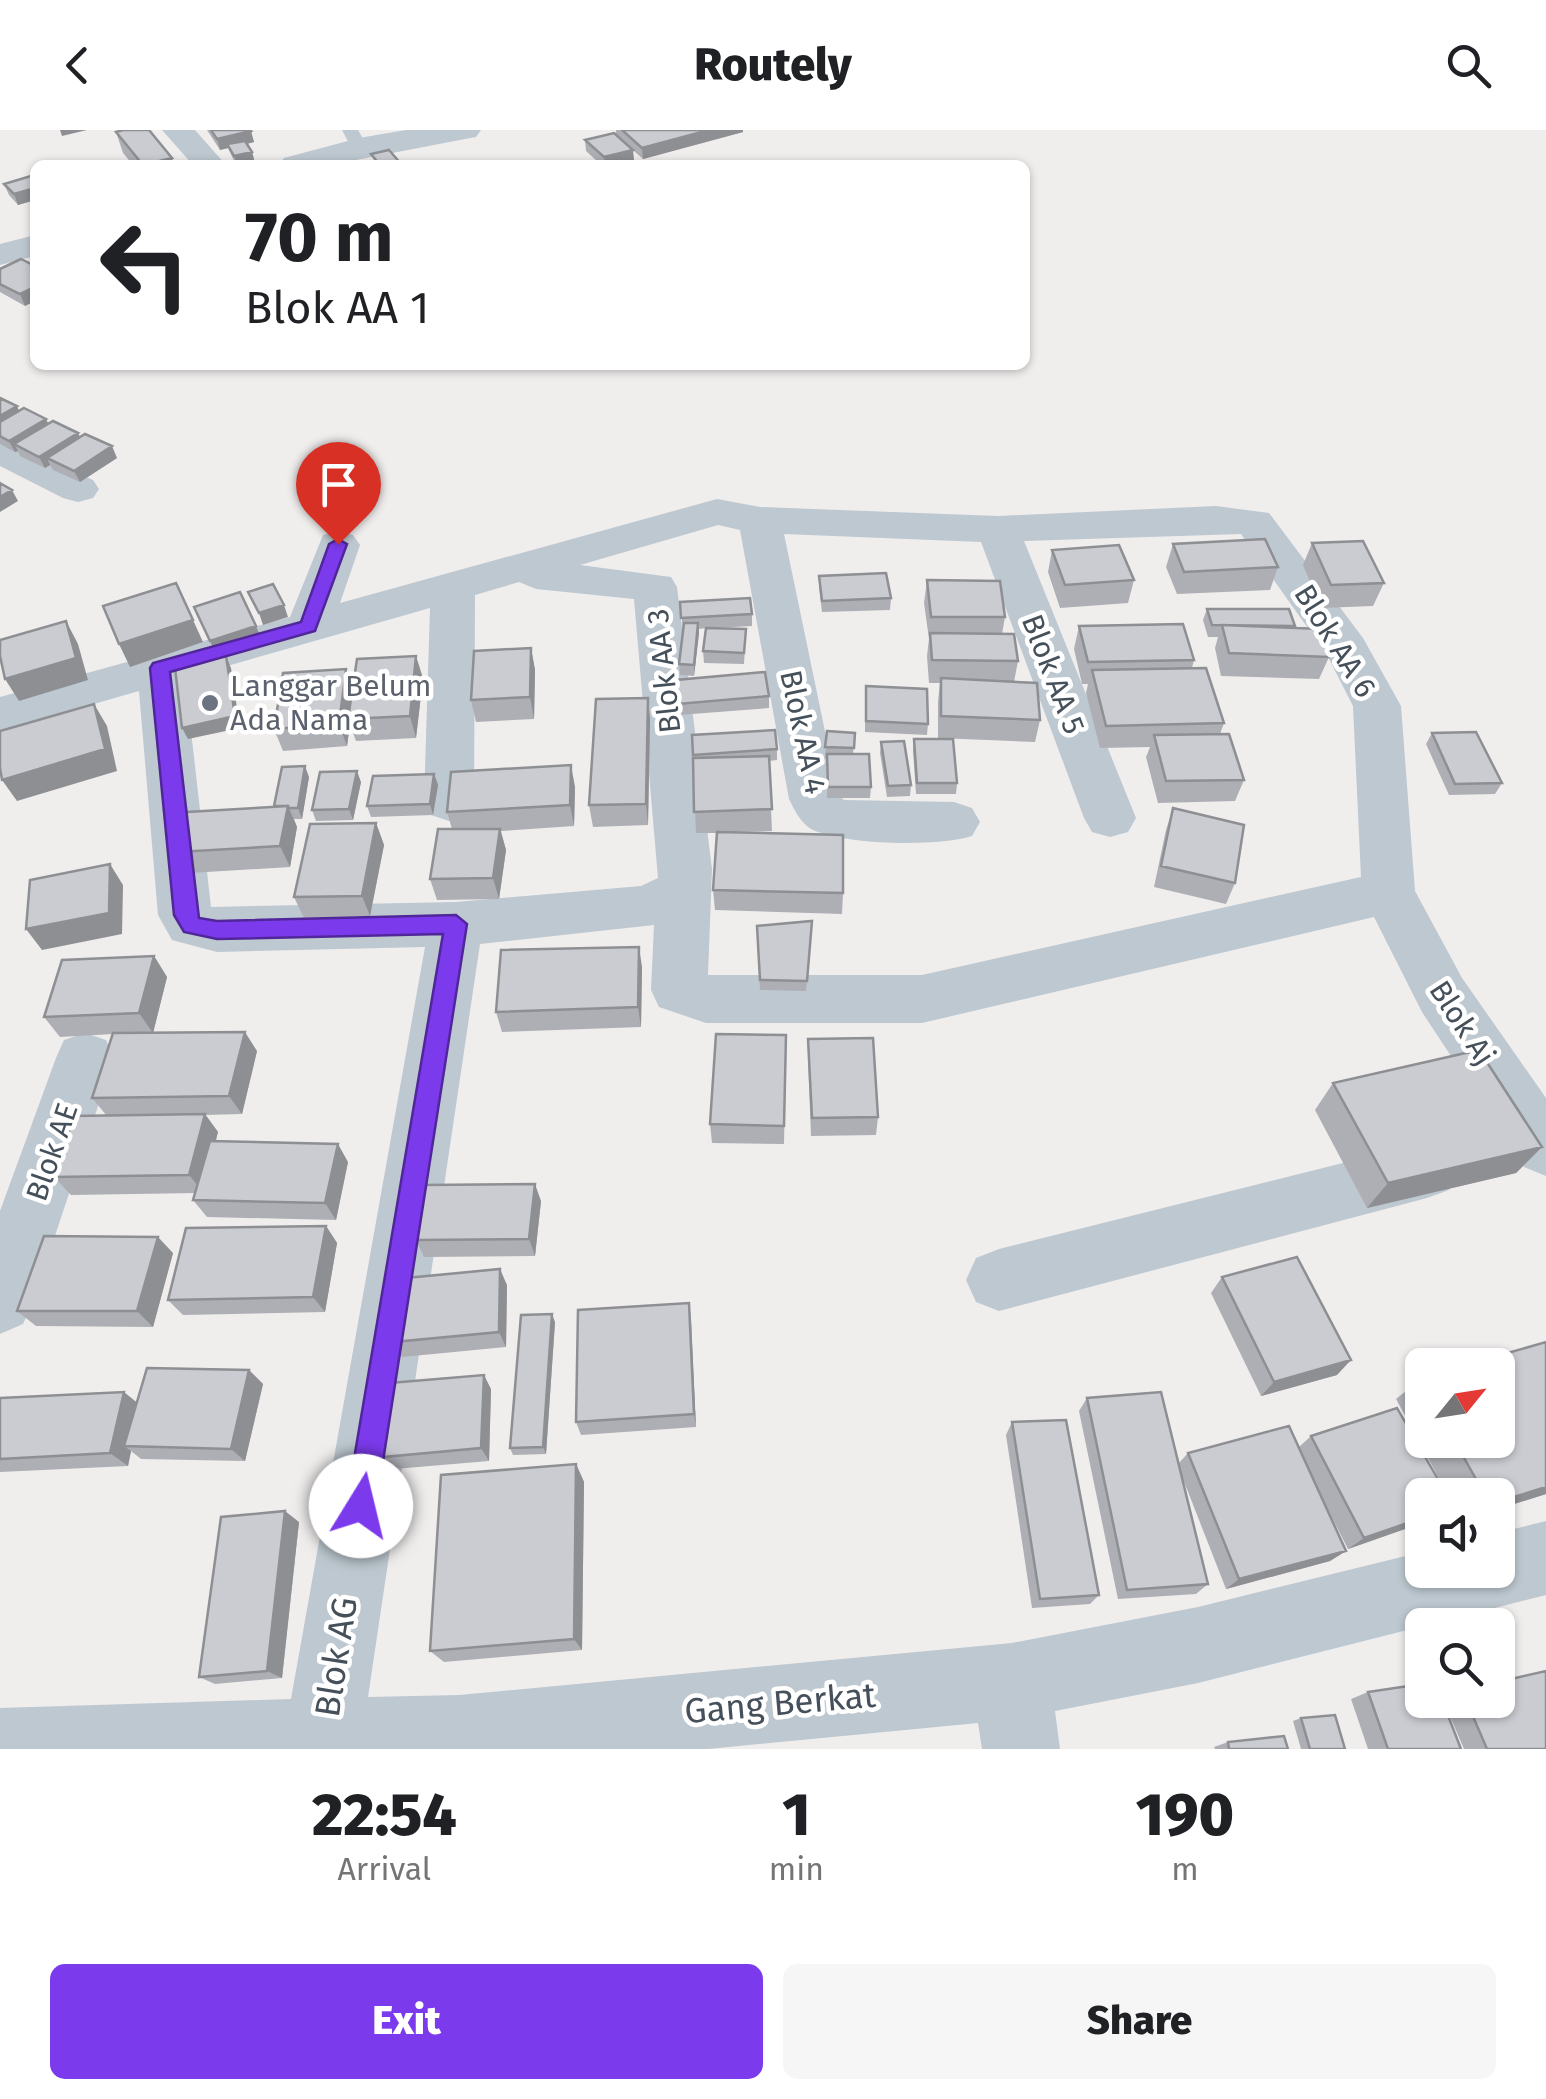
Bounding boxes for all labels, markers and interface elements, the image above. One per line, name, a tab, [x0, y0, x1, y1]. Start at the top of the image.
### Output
icon: back	[50, 38, 105, 93]
text: Routely	[694, 38, 852, 92]
icon: search	[1441, 38, 1496, 93]
text: 70 m	[245, 196, 394, 280]
icon: left	[80, 200, 210, 330]
text: Blok AA 1	[245, 281, 430, 335]
pin	[296, 442, 381, 545]
icon: arrive	[311, 457, 366, 512]
street label: Blok AA 6	[1286, 578, 1384, 704]
street label: Blok AA 3	[640, 607, 688, 735]
street label: Blok AA 5	[1014, 609, 1092, 739]
street label: Blok AA 4	[772, 667, 834, 797]
place label: Langgar Belum Ada Nama	[230, 668, 432, 738]
marker: Langgar Belum Ada Nama	[199, 692, 221, 714]
street label: Blok Aj	[1421, 974, 1503, 1072]
street label: Blok AE	[19, 1098, 85, 1206]
north arrow	[1405, 1348, 1515, 1458]
map controls	[1405, 1348, 1515, 1718]
position arrow	[309, 1454, 413, 1558]
button: sound	[1405, 1478, 1515, 1588]
street label: Blok AG	[306, 1594, 366, 1720]
button: search	[1405, 1608, 1515, 1718]
street label: Gang Berkat	[683, 1674, 878, 1732]
text: 22:54	[312, 1779, 457, 1851]
text: 1	[782, 1779, 811, 1851]
text: 190	[1136, 1779, 1234, 1851]
text: Arrival	[337, 1850, 431, 1888]
text: min	[769, 1850, 824, 1888]
text: m	[1171, 1850, 1199, 1888]
button: Exit	[50, 1964, 763, 2079]
button: Share	[783, 1964, 1496, 2079]

